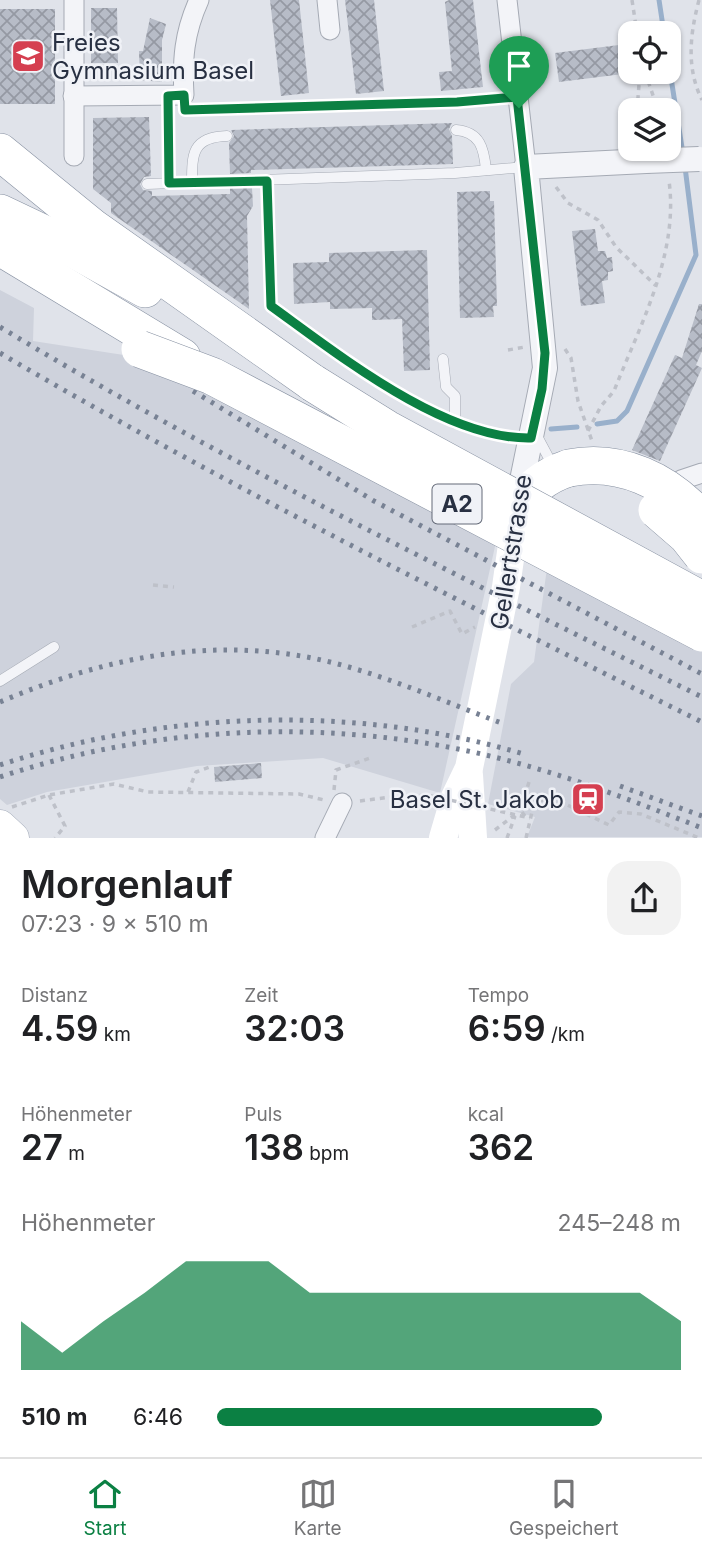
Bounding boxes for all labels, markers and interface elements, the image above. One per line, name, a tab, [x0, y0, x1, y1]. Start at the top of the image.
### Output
map controls	[618, 21, 681, 161]
button: locate	[618, 21, 681, 84]
place label: Freies Gymnasium Basel	[52, 28, 254, 85]
pin	[489, 36, 549, 108]
school or university icon: Freies Gymnasium Basel	[9, 37, 47, 75]
icon: arrive	[500, 47, 538, 85]
button: layers	[618, 98, 681, 161]
street label: Gellertstrasse	[484, 472, 538, 632]
road number: A2	[433, 484, 482, 524]
station icon: Basel St. Jakob	[569, 780, 607, 818]
place label: Basel St. Jakob	[390, 785, 564, 814]
text: Morgenlauf	[21, 861, 233, 907]
button: share	[607, 861, 681, 935]
text: 07:23 · 9 × 510 m	[21, 910, 209, 938]
text: Distanz	[21, 984, 88, 1007]
text: Zeit	[244, 984, 278, 1007]
text: Tempo	[468, 984, 529, 1007]
text: 4.59	[21, 1007, 98, 1049]
text: 32:03	[244, 1007, 345, 1049]
text: 6:59	[468, 1007, 546, 1049]
text: km	[98, 1023, 131, 1046]
text: /km	[546, 1023, 585, 1046]
text: Höhenmeter	[21, 1103, 132, 1126]
text: Puls	[244, 1103, 282, 1126]
text: kcal	[468, 1103, 504, 1126]
text: 27	[21, 1126, 63, 1168]
text: 138	[244, 1126, 304, 1168]
text: 362	[468, 1126, 534, 1168]
text: m	[63, 1142, 85, 1165]
text: bpm	[304, 1142, 349, 1165]
text: Höhenmeter	[21, 1209, 155, 1237]
text: 245–248 m	[558, 1209, 681, 1237]
text: 510 m	[21, 1403, 88, 1431]
text: 6:46	[133, 1403, 183, 1431]
tab: Start	[84, 1475, 126, 1540]
tab: Karte	[294, 1475, 342, 1540]
tab: Gespeichert	[509, 1475, 618, 1540]

